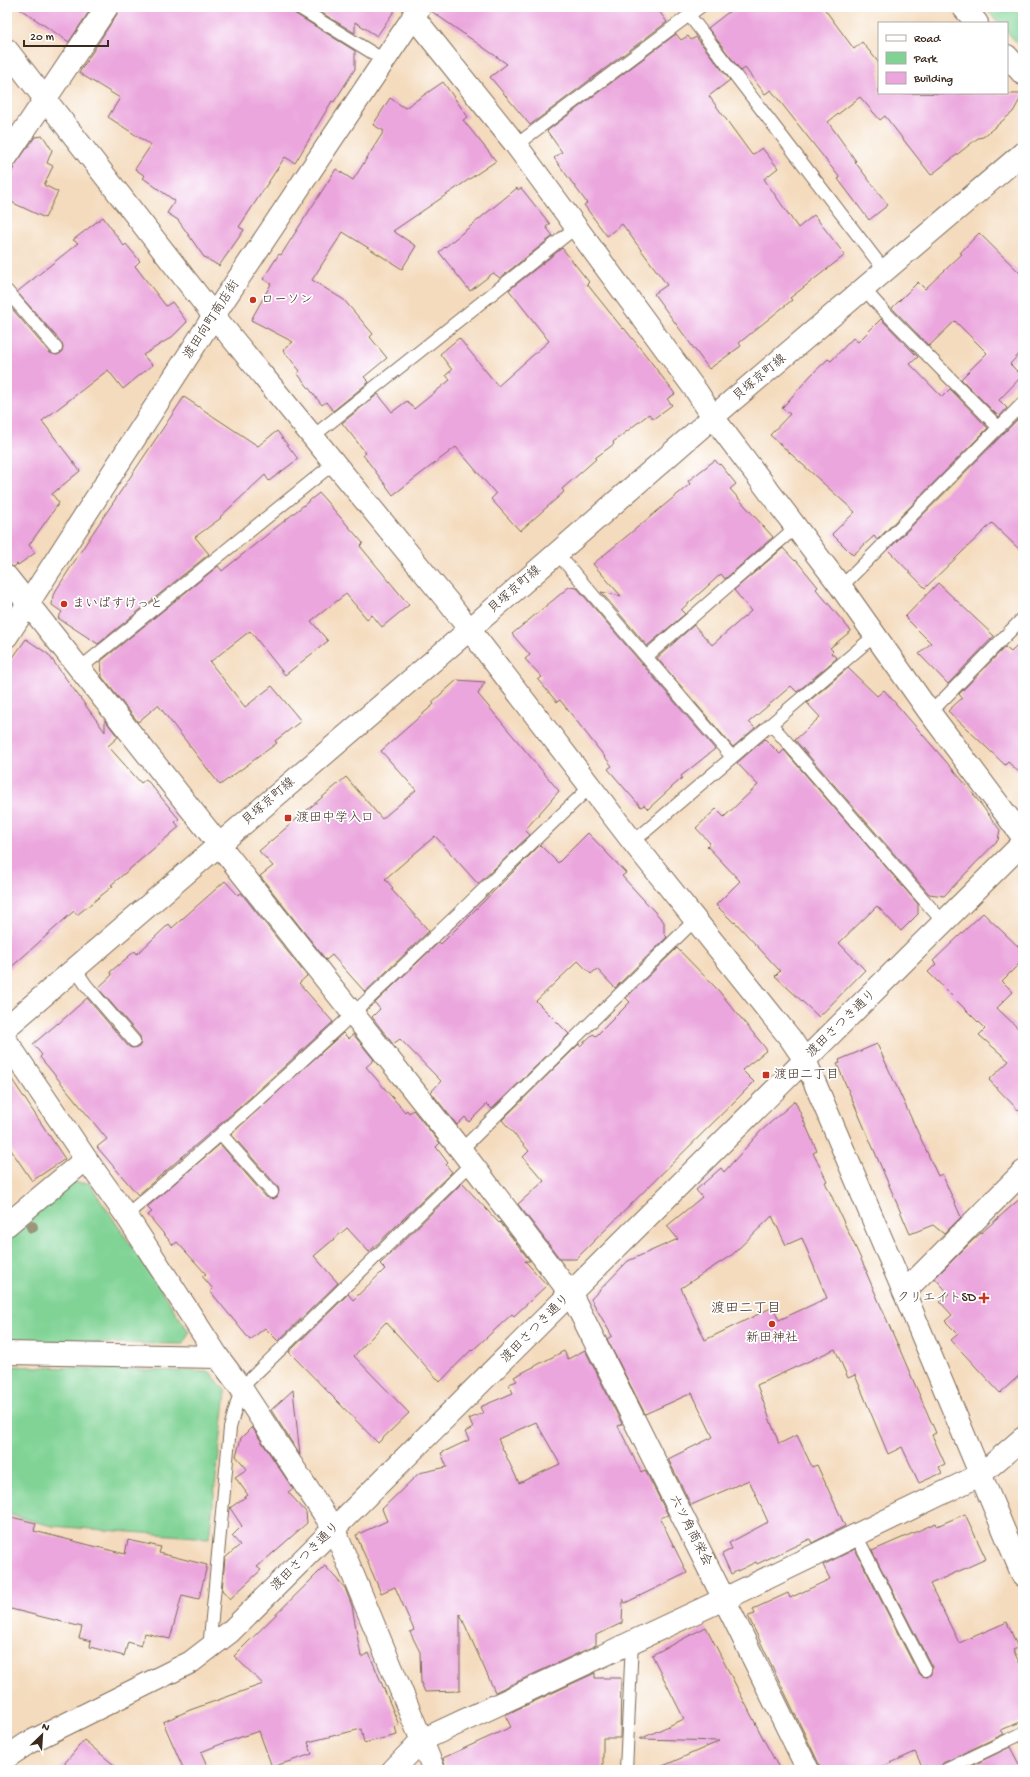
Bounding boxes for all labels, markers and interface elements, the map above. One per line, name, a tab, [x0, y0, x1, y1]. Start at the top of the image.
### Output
scale bar	[24, 22, 108, 48]
legend	[878, 22, 1008, 94]
text: 20 m	[30, 31, 55, 45]
text: Road	[914, 33, 941, 47]
text: Park	[913, 53, 939, 67]
text: Building	[913, 73, 953, 87]
street label: 渡田向町商店街	[180, 277, 243, 362]
place label: ローソン	[261, 293, 313, 308]
marker: ローソン	[248, 295, 258, 305]
street label: 貝塚京町線	[730, 350, 790, 405]
street label: 貝塚京町線	[485, 562, 545, 617]
place label: まいばすけっと	[72, 597, 163, 612]
marker: まいばすけっと	[59, 599, 69, 609]
street label: 貝塚京町線	[239, 774, 299, 829]
place label: 渡田中学入口	[296, 811, 374, 826]
marker: 渡田中学入口	[283, 813, 293, 823]
street label: 渡田さつき通り	[803, 986, 880, 1061]
place label: 渡田二丁目	[774, 1068, 839, 1083]
marker: 渡田二丁目	[761, 1070, 771, 1080]
street label: 渡田さつき通り	[498, 1291, 573, 1366]
place label: クリエイトSD	[896, 1291, 977, 1306]
marker: クリエイトSD	[979, 1293, 989, 1303]
district label: 渡田二丁目	[711, 1301, 781, 1318]
marker: 新田神社	[767, 1319, 777, 1329]
place label: 新田神社	[746, 1331, 798, 1346]
street label: 六ツ角商栄会	[666, 1493, 714, 1569]
street label: 渡田さつき通り	[268, 1519, 343, 1594]
north arrow	[22, 1715, 62, 1755]
text: N	[40, 1721, 51, 1735]

